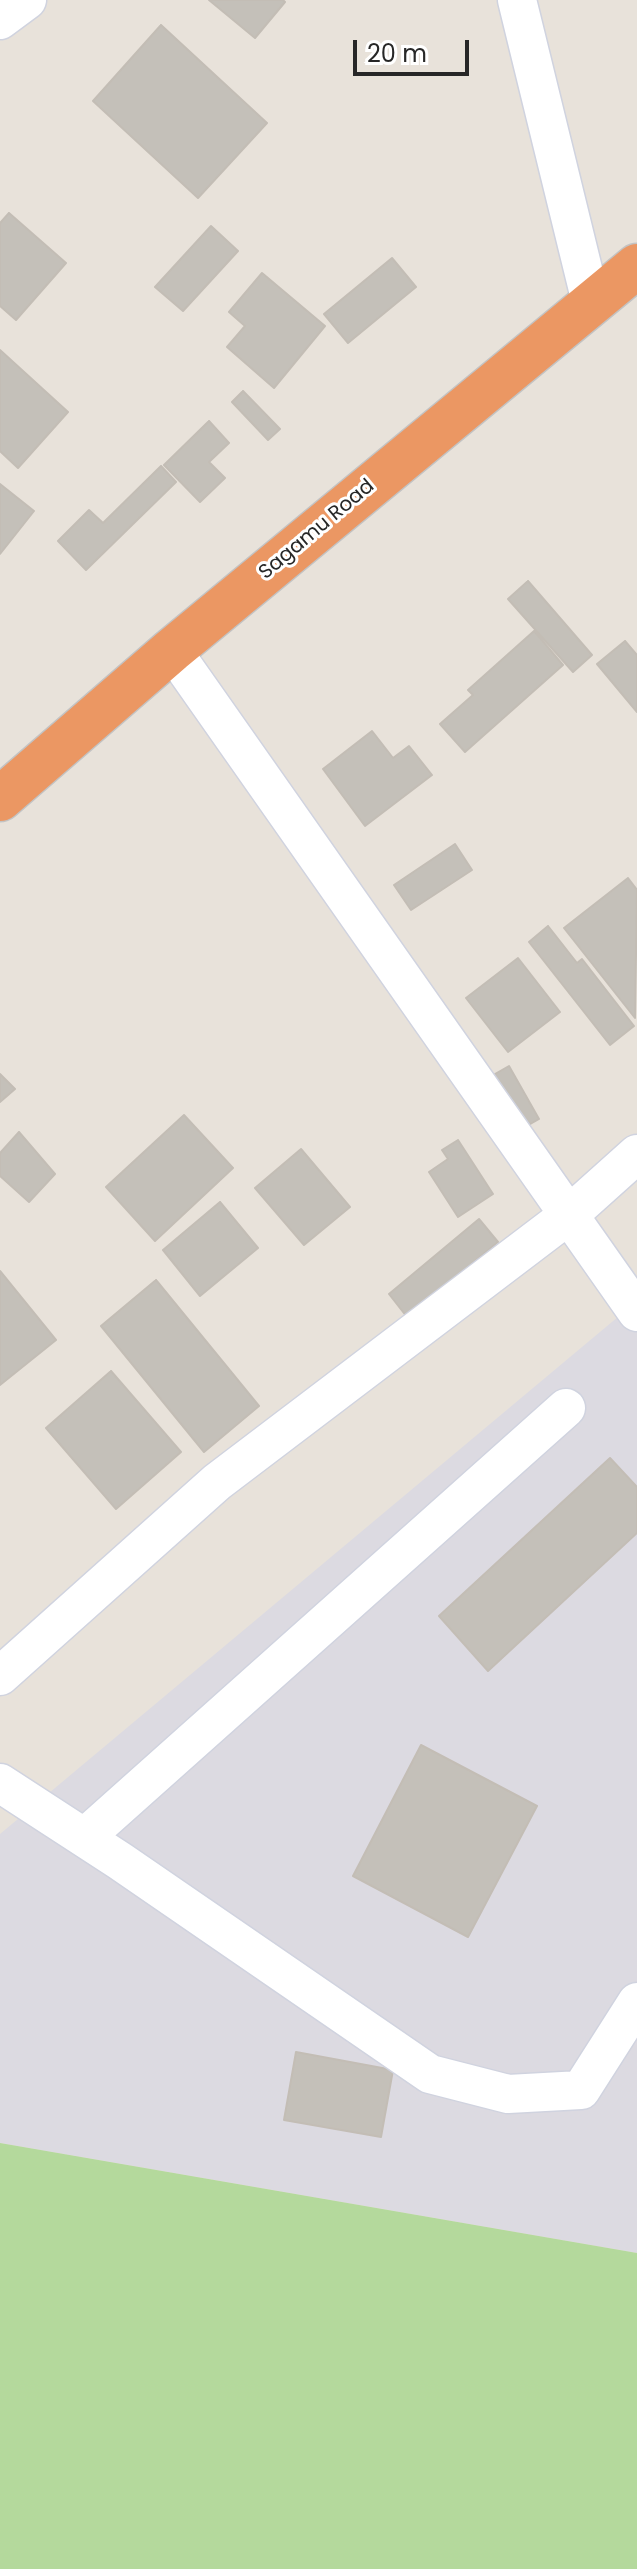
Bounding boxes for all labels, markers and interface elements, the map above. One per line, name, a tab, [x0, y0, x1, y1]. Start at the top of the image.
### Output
scale bar	[357, 24, 473, 74]
text: 20 m	[367, 37, 427, 70]
street label: Sagamu Road	[254, 475, 380, 585]

